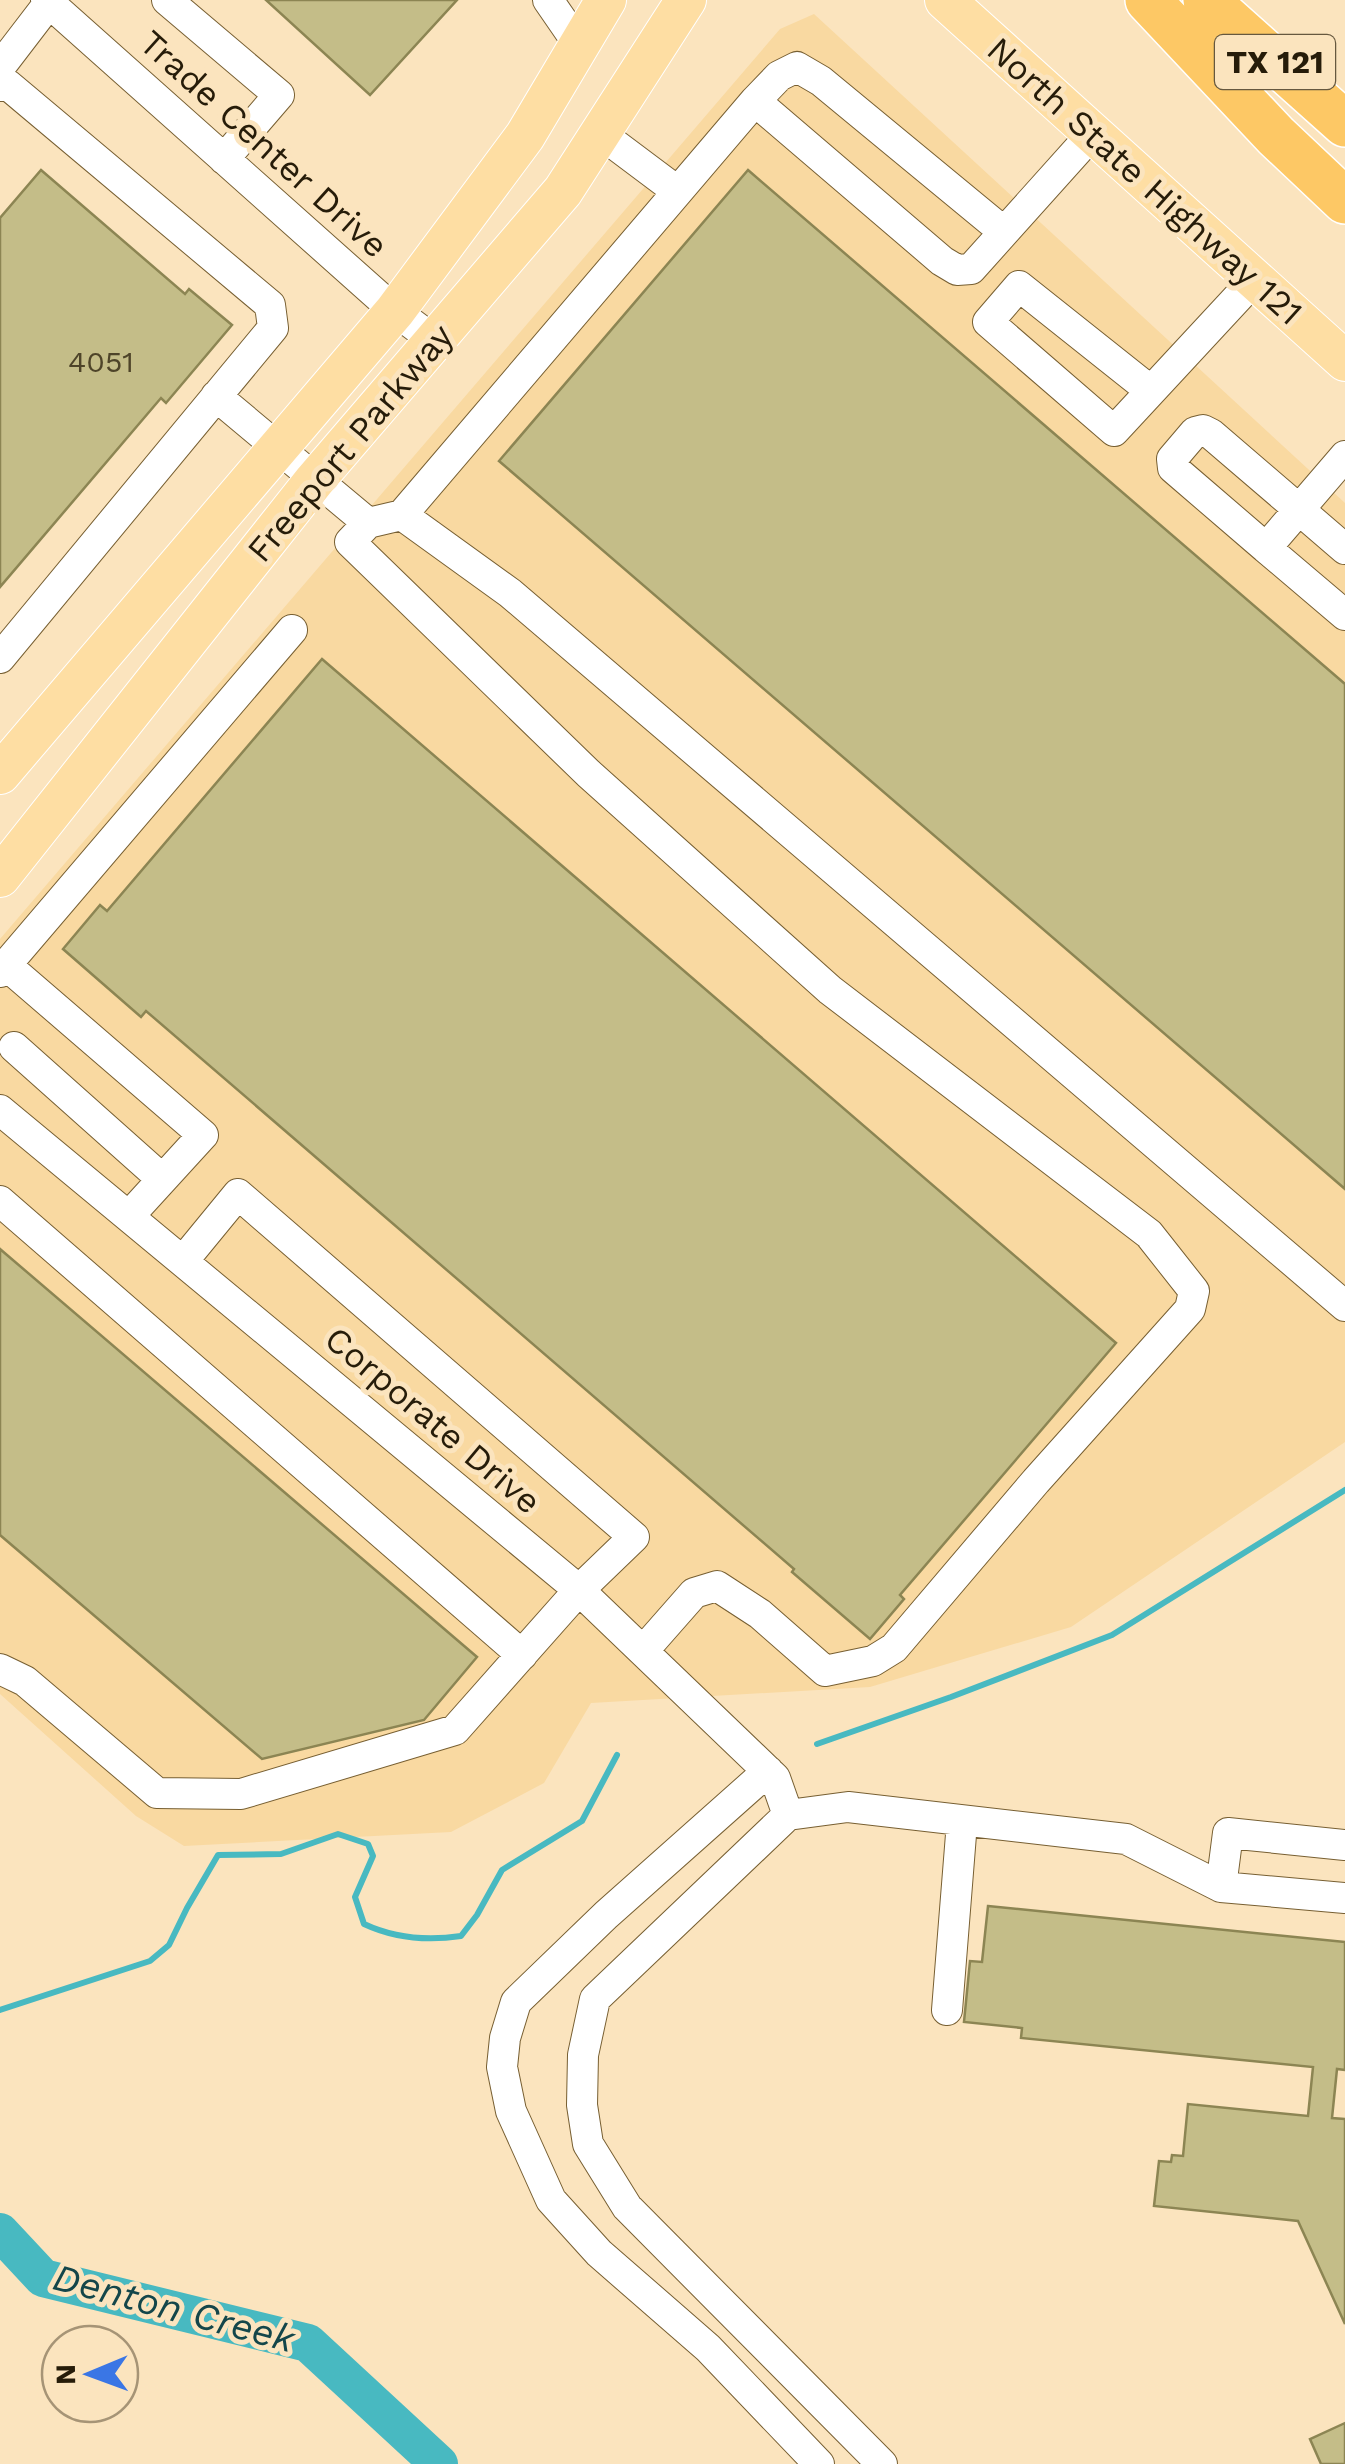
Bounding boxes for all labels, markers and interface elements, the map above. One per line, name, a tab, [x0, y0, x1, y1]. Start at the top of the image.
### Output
street label: Trade Center Drive	[131, 22, 397, 266]
street label: North State Highway 121	[979, 28, 1311, 334]
road number: TX 121	[1215, 35, 1335, 89]
street label: Freeport Parkway	[238, 315, 462, 571]
house number: 4051	[68, 344, 134, 379]
street label: Corporate Drive	[316, 1317, 550, 1523]
water label: Denton Creek	[48, 2255, 301, 2362]
north arrow	[40, 2324, 140, 2424]
text: N	[49, 2364, 82, 2385]

